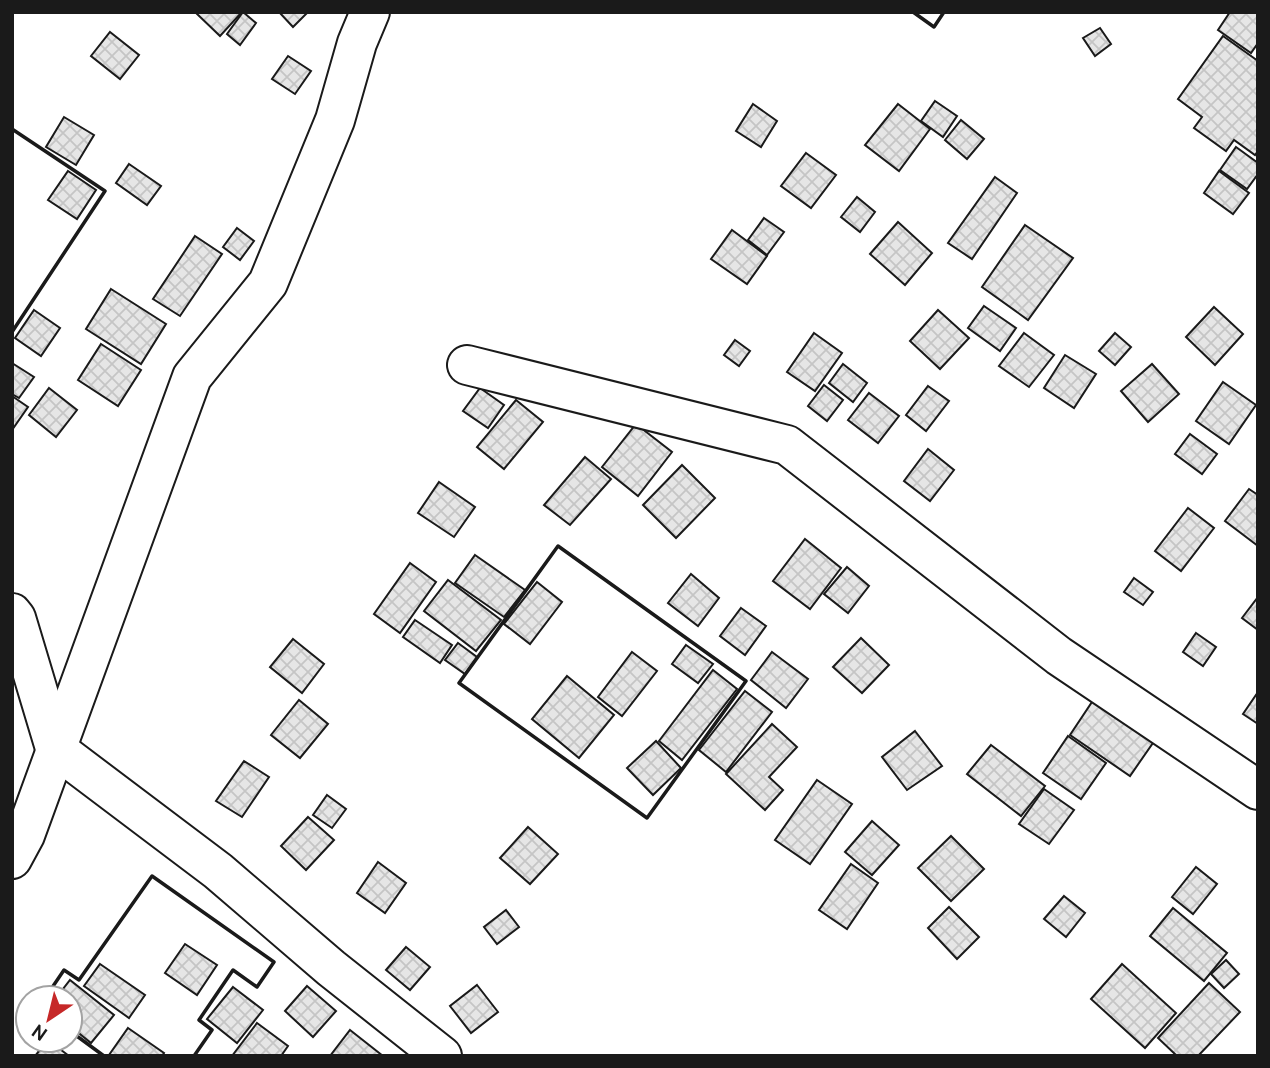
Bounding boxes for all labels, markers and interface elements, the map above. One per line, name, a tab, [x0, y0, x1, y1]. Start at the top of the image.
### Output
north arrow	[14, 984, 84, 1054]
text: N	[27, 1019, 52, 1046]

